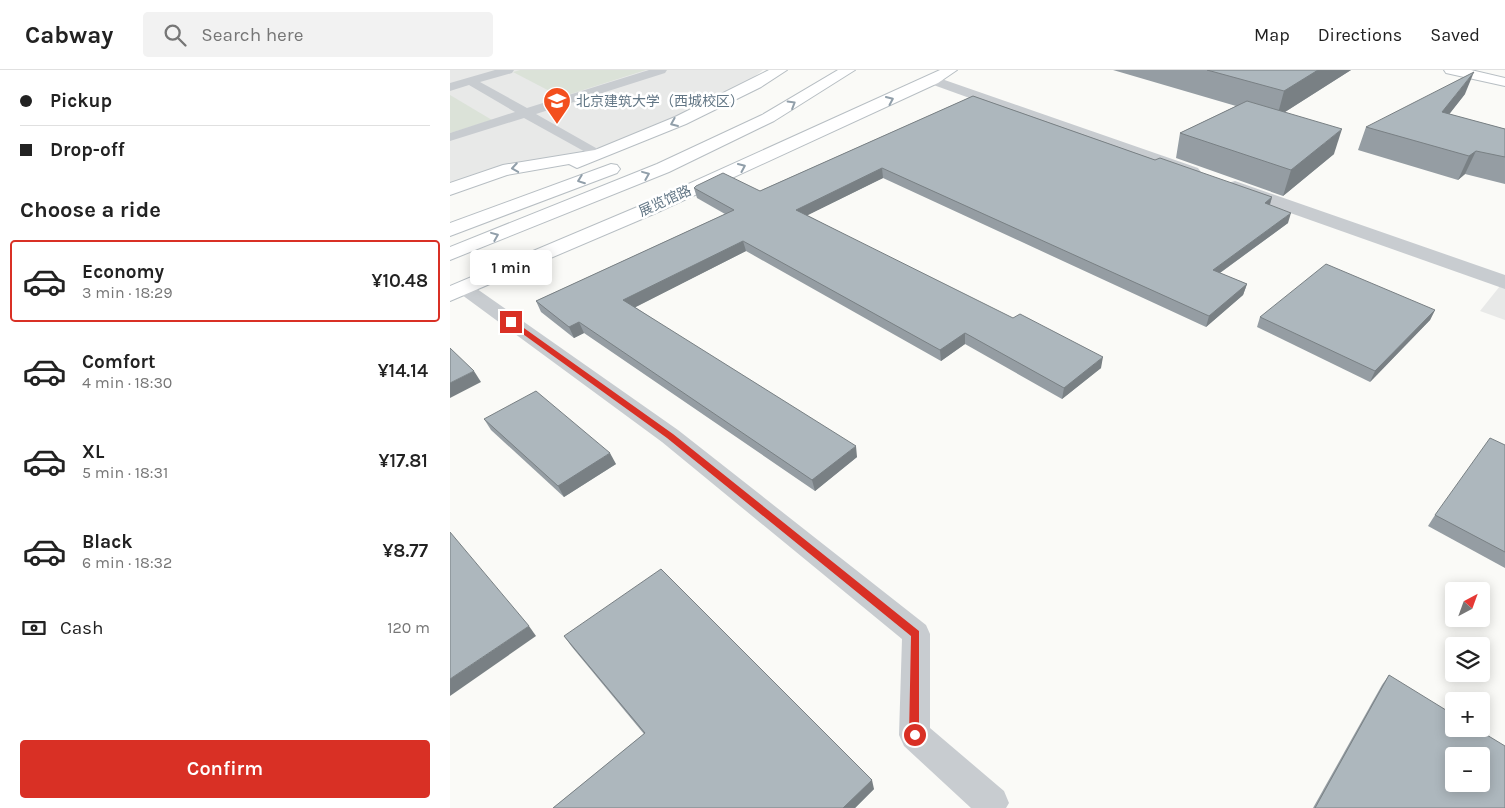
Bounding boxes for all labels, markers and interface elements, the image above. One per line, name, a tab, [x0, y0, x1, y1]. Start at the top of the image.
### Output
search box	[143, 12, 493, 57]
text: Cabway	[25, 21, 113, 49]
icon: search	[161, 21, 189, 49]
text: Search here	[201, 24, 304, 46]
text: Map	[1254, 24, 1290, 46]
text: Directions	[1318, 24, 1402, 46]
text: Saved	[1430, 24, 1480, 46]
school or university icon: 北京建筑大学（西城校区）	[542, 86, 572, 125]
text: Pickup	[50, 90, 112, 112]
place label: 北京建筑大学（西城校区）	[576, 93, 744, 110]
one-way arrow	[885, 95, 894, 106]
one-way arrow	[786, 101, 795, 110]
one-way arrow	[670, 117, 679, 127]
text: Drop-off	[50, 139, 125, 161]
one-way arrow	[511, 162, 520, 172]
one-way arrow	[736, 163, 745, 173]
one-way arrow	[641, 170, 650, 181]
one-way arrow	[577, 174, 586, 184]
street label: 展览馆路	[636, 182, 694, 220]
text: Choose a ride	[20, 197, 161, 223]
one-way arrow	[490, 231, 499, 242]
callout: 1 min	[470, 250, 552, 284]
text: 1 min	[491, 258, 531, 277]
icon: car	[22, 259, 67, 304]
text: Economy	[82, 261, 164, 283]
text: ¥10.48	[371, 270, 428, 292]
text: 3 min · 18:29	[82, 283, 172, 302]
route end	[500, 311, 522, 333]
icon: car	[22, 349, 67, 394]
text: Comfort	[82, 351, 156, 373]
text: ¥14.14	[378, 360, 428, 382]
text: 4 min · 18:30	[82, 373, 172, 392]
icon: car	[22, 439, 67, 484]
text: XL	[82, 441, 104, 463]
text: ¥17.81	[378, 450, 428, 472]
text: 5 min · 18:31	[82, 463, 168, 482]
icon: car	[22, 529, 67, 574]
text: Black	[82, 531, 133, 553]
text: ¥8.77	[382, 540, 428, 562]
text: 6 min · 18:32	[82, 553, 172, 572]
north arrow	[1445, 582, 1490, 628]
map controls	[1445, 582, 1490, 792]
icon: cash	[20, 614, 48, 642]
text: Cash	[60, 617, 104, 639]
text: 120 m	[387, 618, 430, 637]
button: layers	[1445, 637, 1490, 682]
button: +	[1445, 692, 1490, 737]
route start	[904, 724, 926, 746]
button: Confirm	[20, 740, 430, 798]
button: −	[1445, 747, 1490, 792]

